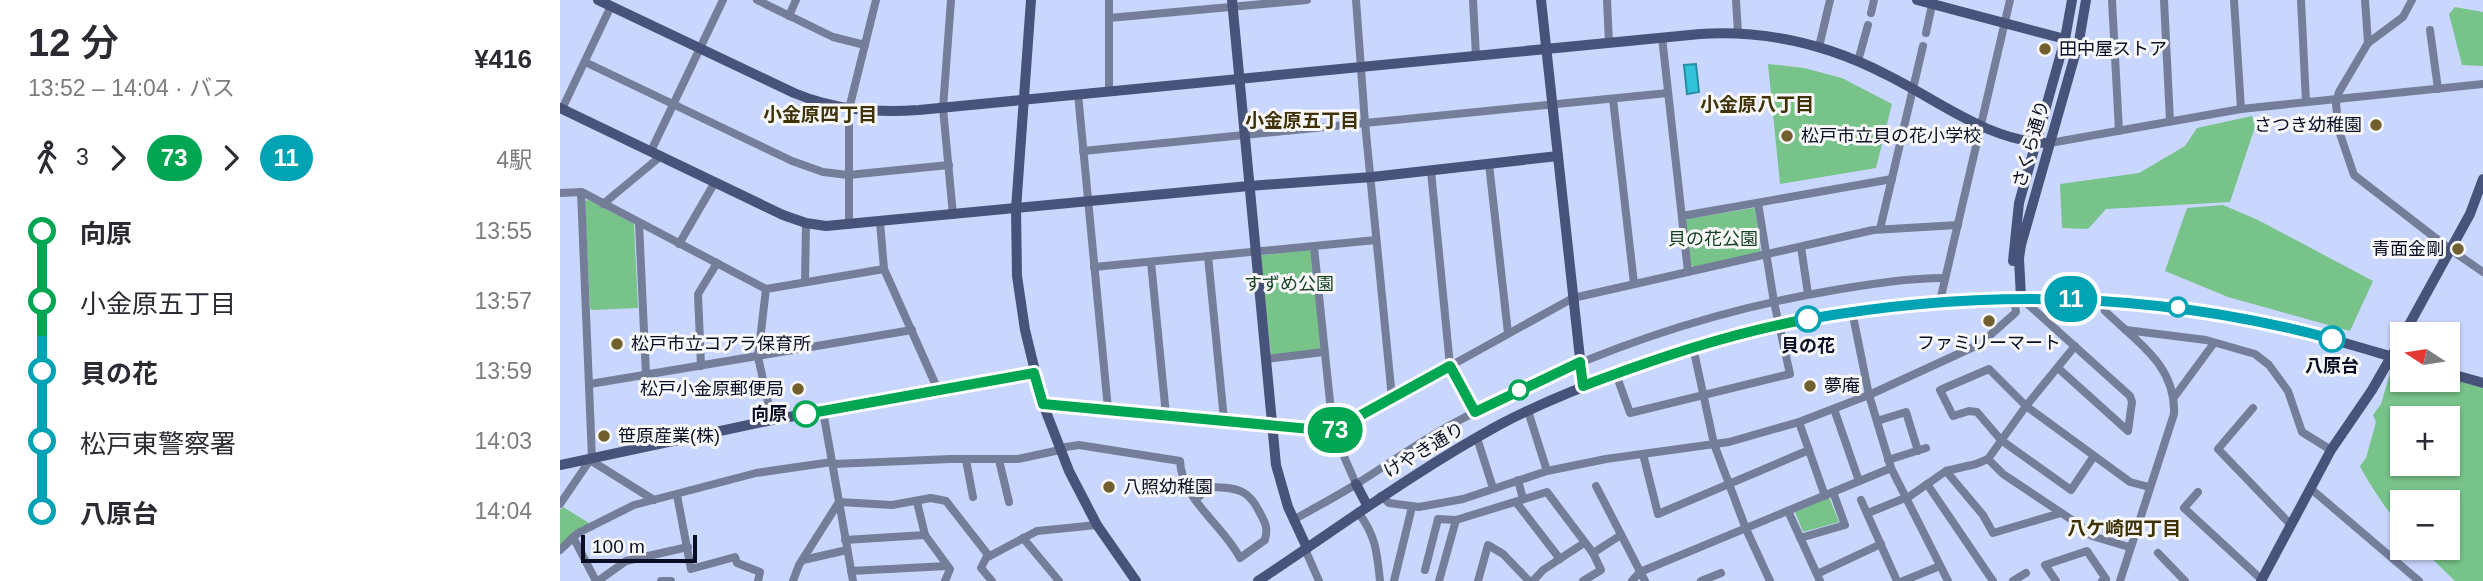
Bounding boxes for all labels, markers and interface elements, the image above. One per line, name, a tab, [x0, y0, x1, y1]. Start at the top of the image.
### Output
text: 12 分	[28, 22, 119, 64]
place label: 田中屋ストア	[2059, 39, 2167, 59]
marker: 田中屋ストア	[2037, 41, 2053, 57]
text: ¥416	[474, 44, 532, 74]
text: 13:52 – 14:04 · バス	[28, 75, 235, 101]
district label: 小金原八丁目	[1700, 94, 1814, 115]
street label: さくら通り	[2009, 98, 2053, 190]
district label: 小金原四丁目	[763, 104, 877, 125]
district label: 小金原五丁目	[1245, 110, 1359, 131]
place label: さつき幼稚園	[2254, 115, 2362, 135]
marker: さつき幼稚園	[2368, 117, 2384, 133]
place label: 松戸市立貝の花小学校	[1801, 126, 1981, 146]
marker: 松戸市立貝の花小学校	[1779, 128, 1795, 144]
icon: walk	[28, 139, 66, 177]
icon: forward	[99, 139, 137, 177]
icon: forward	[212, 139, 250, 177]
text: 3	[76, 144, 89, 170]
text: 73	[161, 144, 188, 171]
text: 11	[274, 144, 299, 171]
text: 4駅	[496, 147, 532, 173]
text: 13:55	[474, 218, 532, 244]
text: 向原	[80, 219, 132, 249]
park label: 貝の花公園	[1668, 229, 1758, 249]
place label: 青面金剛	[2372, 239, 2444, 259]
marker: 青面金剛	[2450, 241, 2466, 257]
park label: すずめ公園	[1244, 274, 1334, 294]
line badge: 11	[2040, 276, 2102, 322]
text: 11	[2058, 285, 2084, 312]
text: 13:57	[474, 288, 532, 314]
text: 小金原五丁目	[80, 289, 236, 319]
unlabelled marker	[2168, 297, 2188, 317]
marker: 貝の花	[1795, 306, 1821, 332]
marker: ファミリーマート	[1981, 313, 1997, 329]
north arrow	[2390, 322, 2460, 392]
map controls	[2390, 322, 2460, 560]
marker: 八原台	[2319, 326, 2345, 352]
place label: ファミリーマート	[1917, 333, 2061, 353]
place label: 松戸市立コアラ保育所	[631, 334, 811, 354]
marker: 松戸市立コアラ保育所	[609, 336, 625, 352]
place label: 貝の花	[1781, 336, 1835, 356]
place label: 八原台	[2305, 356, 2359, 376]
text: 13:59	[474, 358, 532, 384]
text: 貝の花	[80, 359, 158, 389]
place label: 夢庵	[1824, 376, 1860, 396]
marker: 夢庵	[1802, 378, 1818, 394]
place label: 松戸小金原郵便局	[640, 379, 784, 399]
unlabelled marker	[1509, 380, 1529, 400]
marker: 松戸小金原郵便局	[790, 381, 806, 397]
marker: 向原	[793, 401, 819, 427]
place label: 向原	[751, 404, 787, 424]
button: +	[2390, 406, 2460, 476]
line badge: 73	[1304, 407, 1366, 453]
text: 73	[1322, 416, 1348, 443]
street label: けやき通り	[1380, 418, 1468, 482]
place label: 笹原産業(株)	[618, 426, 720, 446]
text: 14:03	[474, 428, 532, 454]
marker: 笹原産業(株)	[596, 428, 612, 444]
text: 松戸東警察署	[80, 429, 236, 459]
place label: 八照幼稚園	[1123, 477, 1213, 497]
marker: 八照幼稚園	[1101, 479, 1117, 495]
button: −	[2390, 490, 2460, 560]
text: 14:04	[474, 498, 532, 524]
text: 八原台	[80, 499, 158, 529]
district label: 八ケ崎四丁目	[2067, 518, 2181, 539]
scale bar	[581, 532, 696, 564]
text: 100 m	[592, 536, 645, 557]

